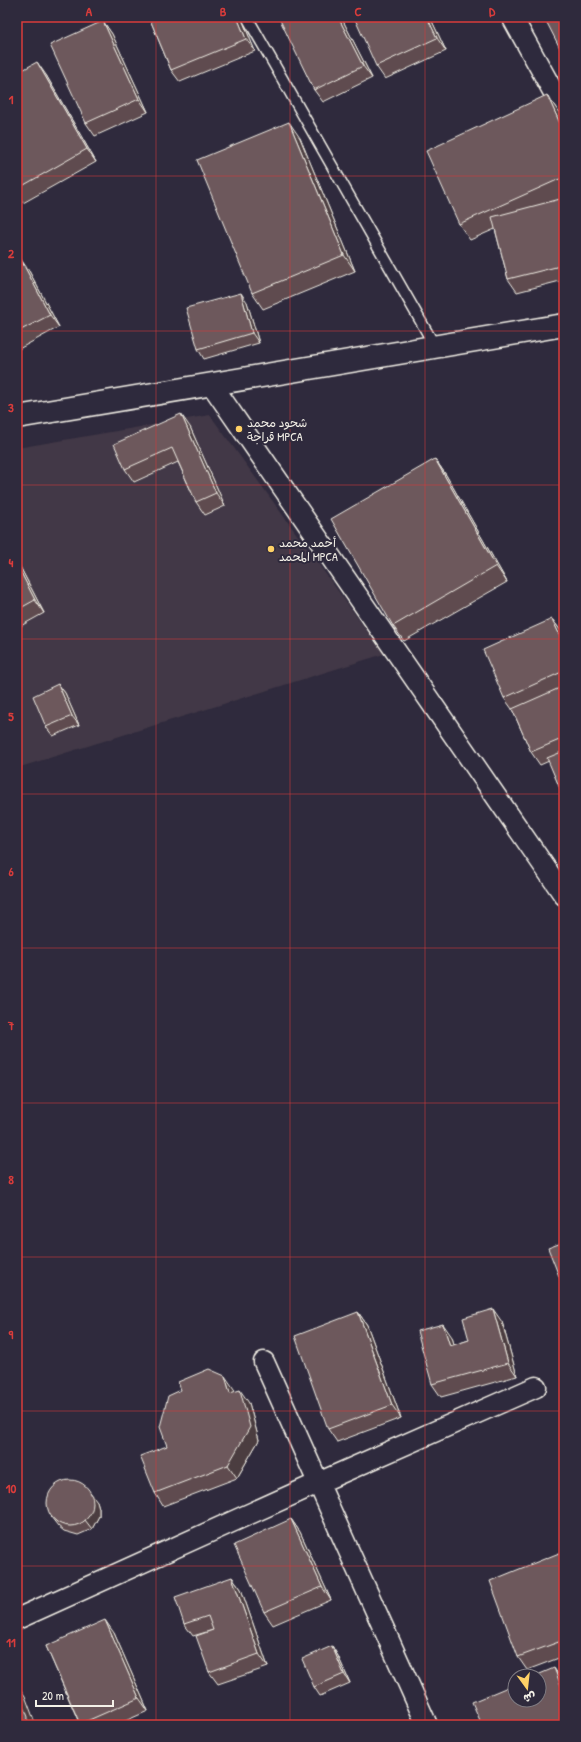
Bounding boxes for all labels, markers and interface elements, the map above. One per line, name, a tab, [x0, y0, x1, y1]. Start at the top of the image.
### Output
text: A	[86, 2, 93, 20]
text: B	[220, 2, 227, 20]
text: C	[354, 2, 362, 20]
text: D	[489, 2, 496, 20]
text: 1	[9, 90, 14, 108]
text: 2	[8, 244, 15, 262]
text: 3	[8, 398, 14, 416]
place label: شحود محمد قراجة MPCA	[247, 414, 307, 445]
marker: شحود محمد قراجة MPCA	[234, 424, 244, 434]
place label: أحمد محمد المحمد MPCA	[279, 534, 338, 565]
marker: أحمد محمد المحمد MPCA	[266, 544, 276, 554]
text: 4	[9, 553, 14, 571]
text: 5	[8, 707, 14, 725]
text: 6	[8, 862, 14, 880]
text: 7	[7, 1016, 15, 1034]
text: 8	[8, 1170, 14, 1188]
text: 9	[9, 1325, 14, 1343]
text: 10	[6, 1479, 16, 1497]
text: 11	[6, 1633, 16, 1651]
north arrow	[507, 1668, 547, 1708]
scale bar	[36, 1682, 113, 1708]
text: 20 m	[42, 1687, 64, 1704]
text: ش	[522, 1689, 537, 1706]

